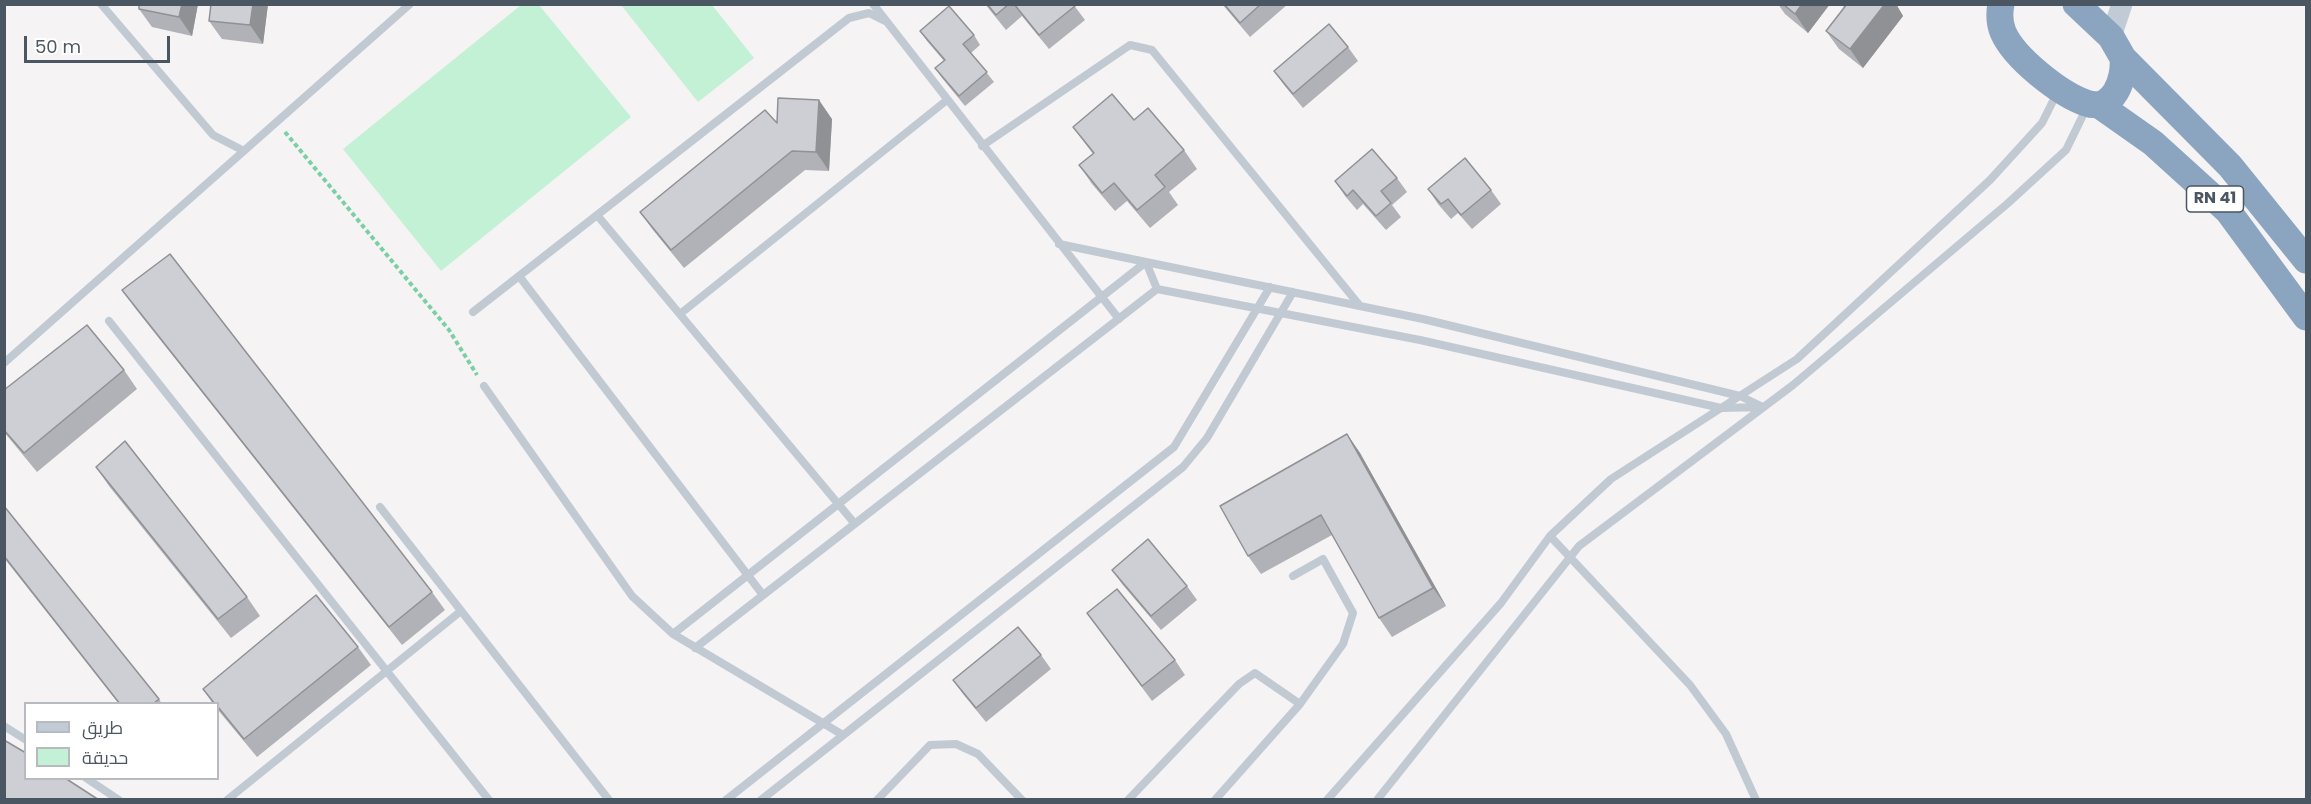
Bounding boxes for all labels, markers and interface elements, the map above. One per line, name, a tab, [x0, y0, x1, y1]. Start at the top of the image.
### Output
scale bar	[27, 24, 172, 62]
text: 50 m	[35, 34, 81, 59]
road number: RN 41	[2186, 186, 2244, 212]
legend	[24, 702, 219, 780]
text: طريق	[82, 715, 123, 740]
text: حديقة	[82, 745, 128, 770]

